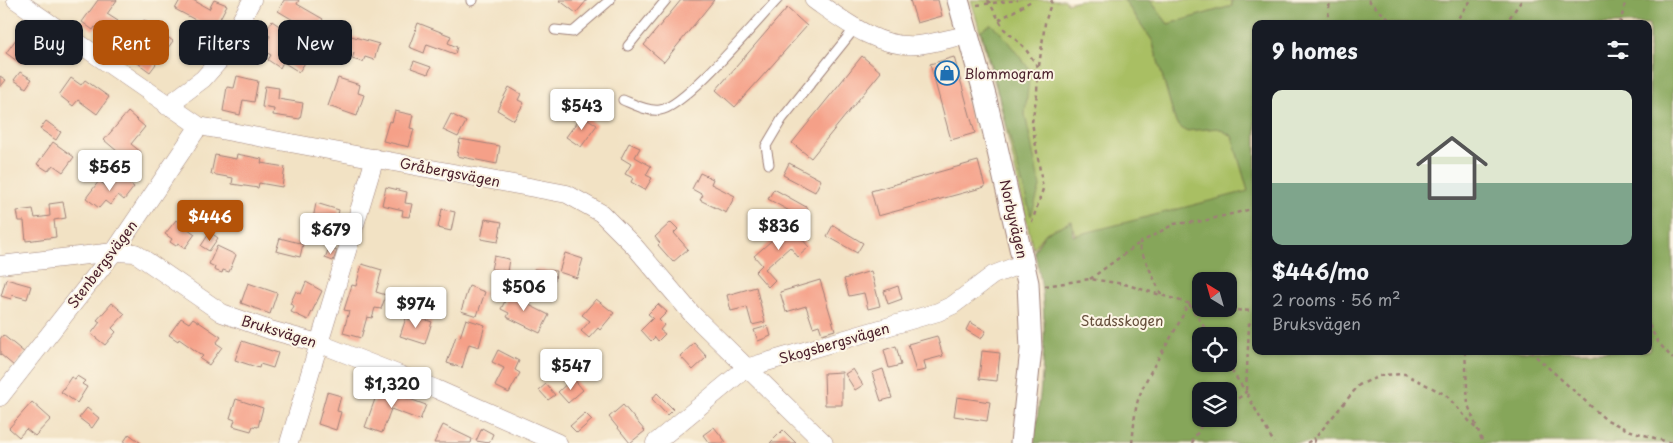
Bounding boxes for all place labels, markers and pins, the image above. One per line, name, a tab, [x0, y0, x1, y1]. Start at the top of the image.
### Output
shop icon: Blommogram	[934, 60, 960, 86]
place label: Blommogram	[964, 63, 1054, 84]
pin: $543	[552, 88, 612, 131]
pin: $565	[80, 150, 140, 192]
pin: $446	[180, 200, 240, 242]
pin: $836	[749, 208, 809, 251]
pin: $679	[301, 212, 361, 255]
pin: $506	[494, 270, 554, 312]
pin: $974	[386, 286, 446, 329]
pin: $547	[541, 348, 601, 391]
pin: $1,320	[351, 366, 433, 409]

